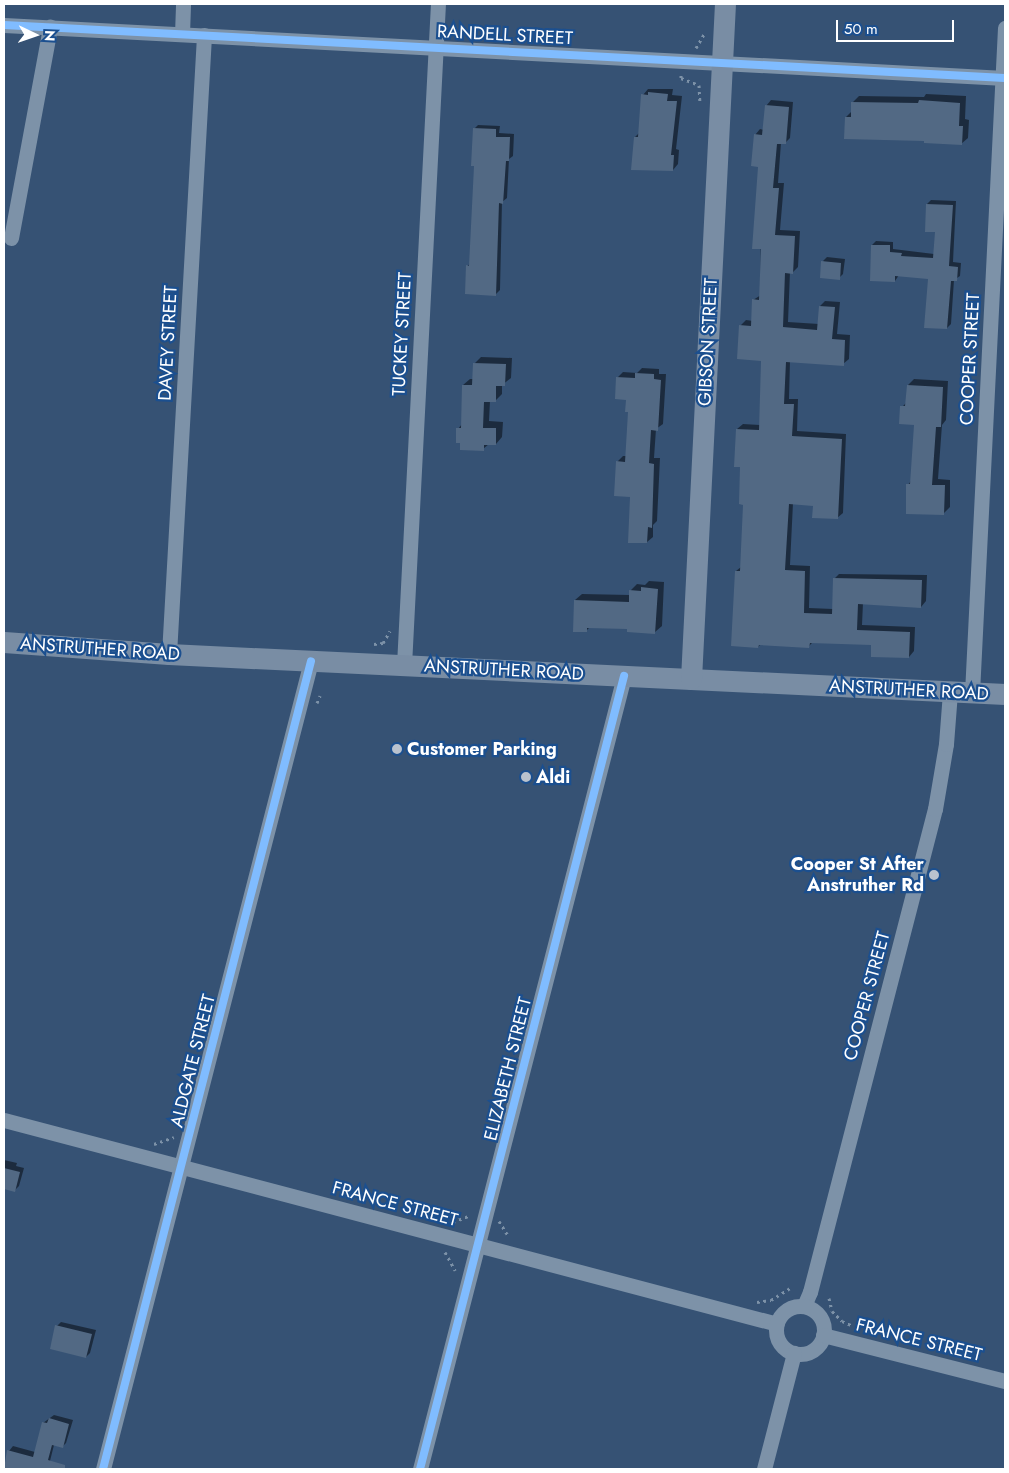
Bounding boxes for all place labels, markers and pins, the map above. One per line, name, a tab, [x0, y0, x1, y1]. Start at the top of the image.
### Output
place label: Customer Parking	[407, 738, 557, 760]
marker: Customer Parking	[391, 743, 403, 755]
place label: Aldi	[536, 766, 570, 788]
marker: Aldi	[520, 771, 532, 783]
place label: Cooper St After Anstruther Rd	[791, 854, 924, 896]
marker: Cooper St After Anstruther Rd	[928, 869, 940, 881]

